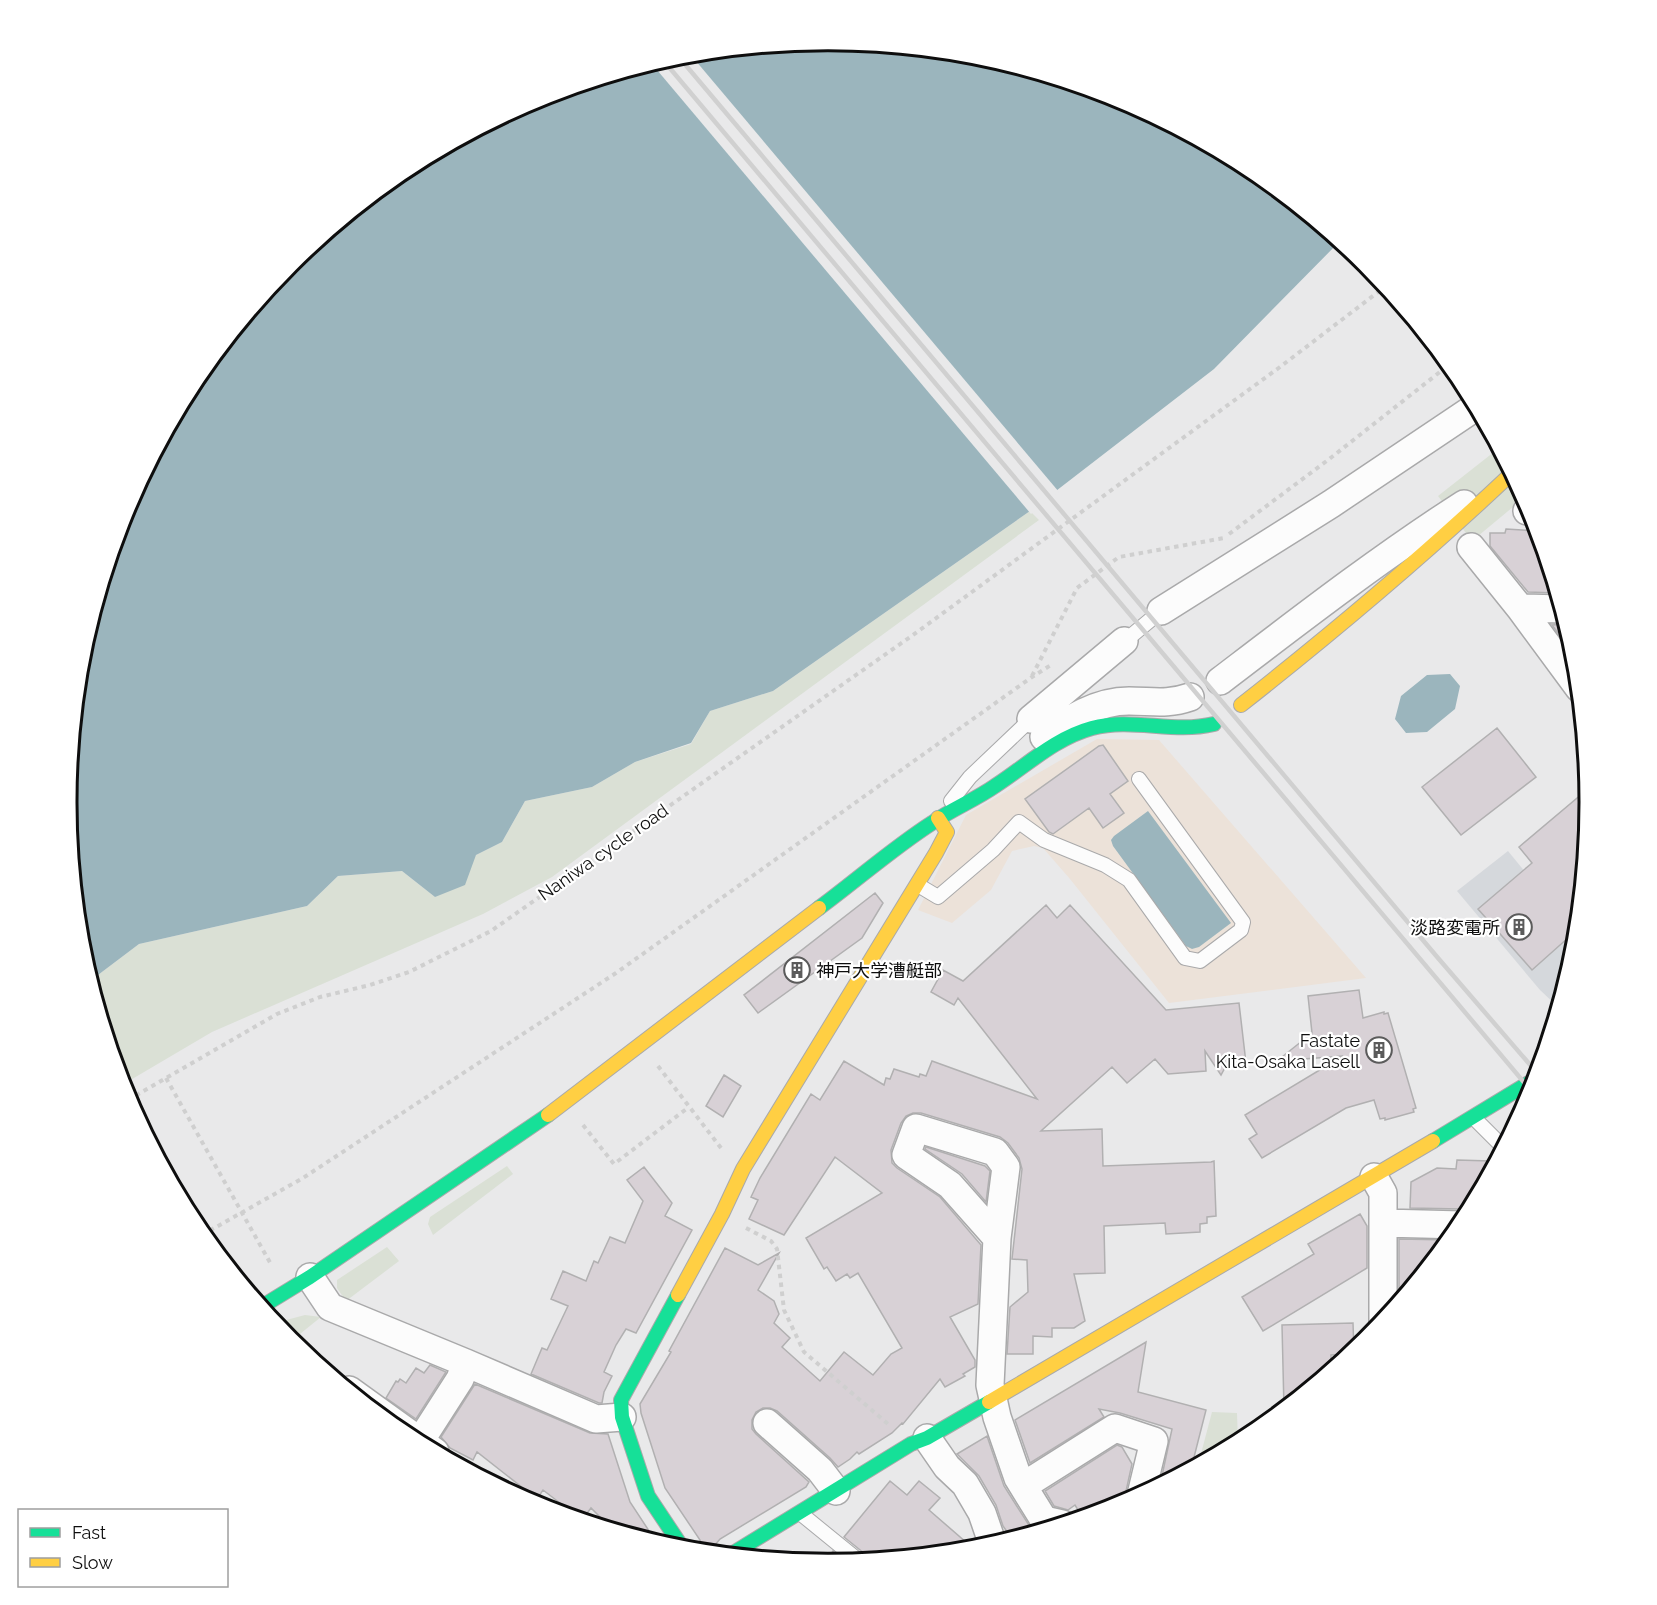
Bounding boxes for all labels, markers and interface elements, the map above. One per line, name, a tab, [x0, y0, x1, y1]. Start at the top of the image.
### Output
street label: Naniwa cycle road	[534, 799, 672, 905]
building icon: 淡路変電所	[1504, 912, 1534, 942]
place label: 淡路変電所	[1410, 917, 1500, 938]
building icon: 神戸大学漕艇部	[782, 955, 812, 985]
place label: 神戸大学漕艇部	[816, 960, 942, 981]
place label: Fastate Kita-Osaka Lasell	[1216, 1030, 1360, 1072]
building icon: Fastate Kita-Osaka Lasell	[1364, 1035, 1394, 1065]
legend	[18, 1509, 228, 1587]
text: Fast	[72, 1522, 106, 1543]
text: Slow	[72, 1552, 113, 1573]

